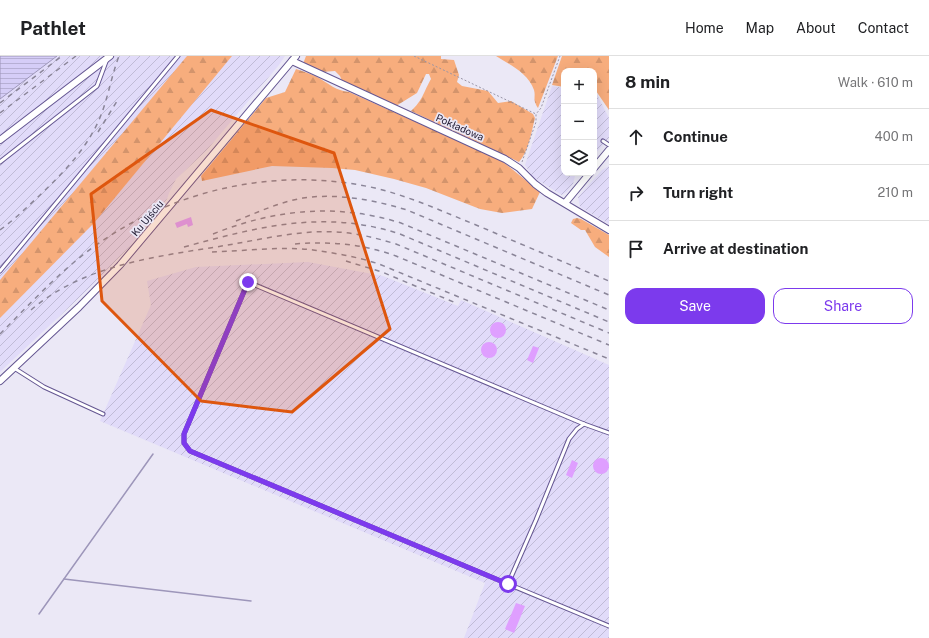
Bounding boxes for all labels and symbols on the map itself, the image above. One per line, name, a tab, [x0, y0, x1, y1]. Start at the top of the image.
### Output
street label: Pokładowa	[434, 111, 486, 143]
street label: Ku Ujściu	[129, 197, 166, 238]
route end	[239, 273, 257, 291]
route start	[499, 575, 517, 593]

